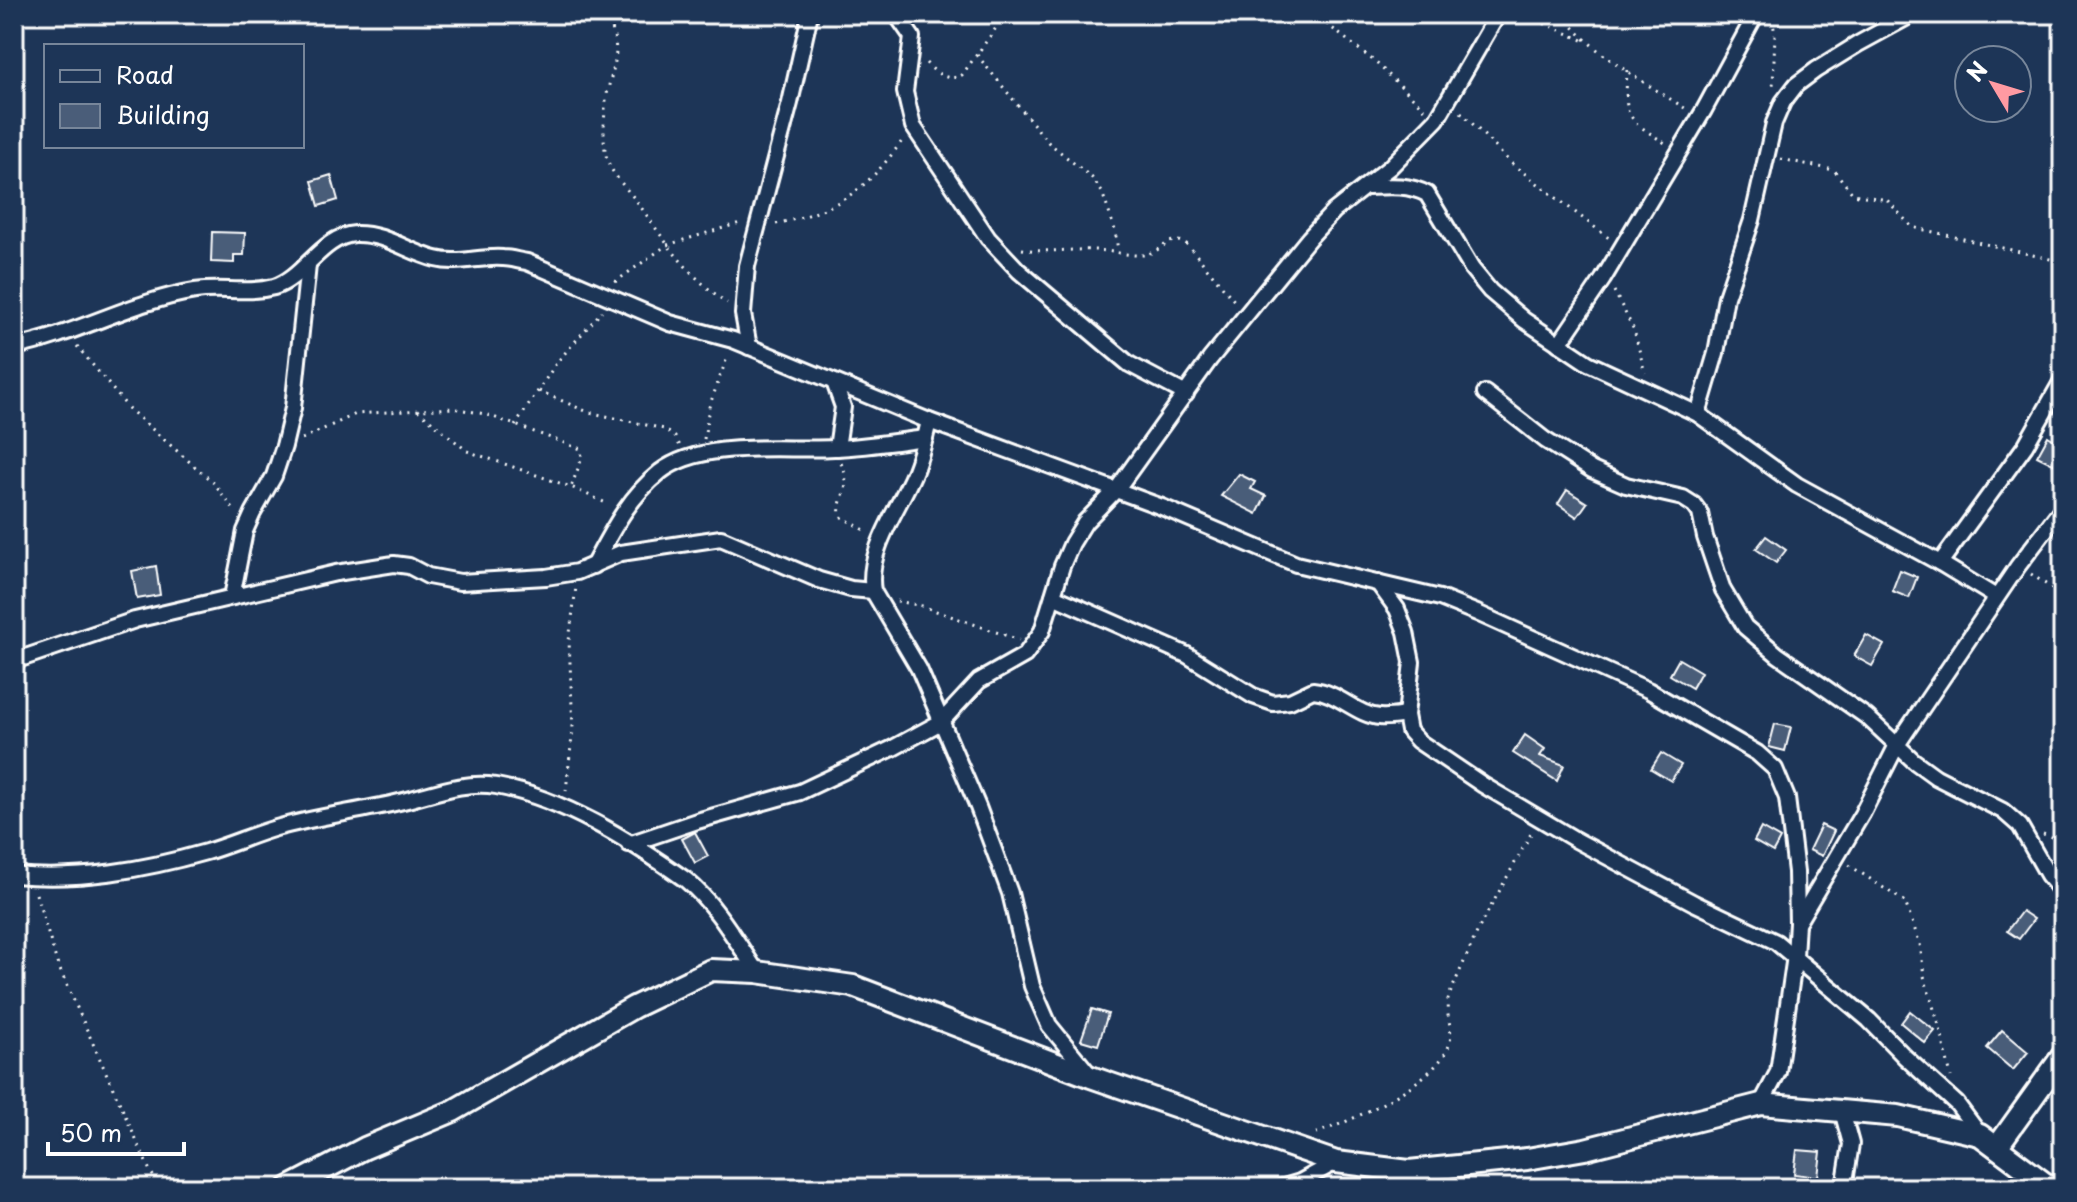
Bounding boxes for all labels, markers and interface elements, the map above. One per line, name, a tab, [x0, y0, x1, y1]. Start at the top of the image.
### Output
legend	[44, 44, 304, 148]
north arrow	[1953, 44, 2033, 124]
text: N	[1958, 54, 1994, 88]
text: Road	[116, 56, 174, 92]
text: Building	[116, 96, 210, 132]
scale bar	[48, 1106, 184, 1156]
text: 50 m	[60, 1114, 122, 1150]

